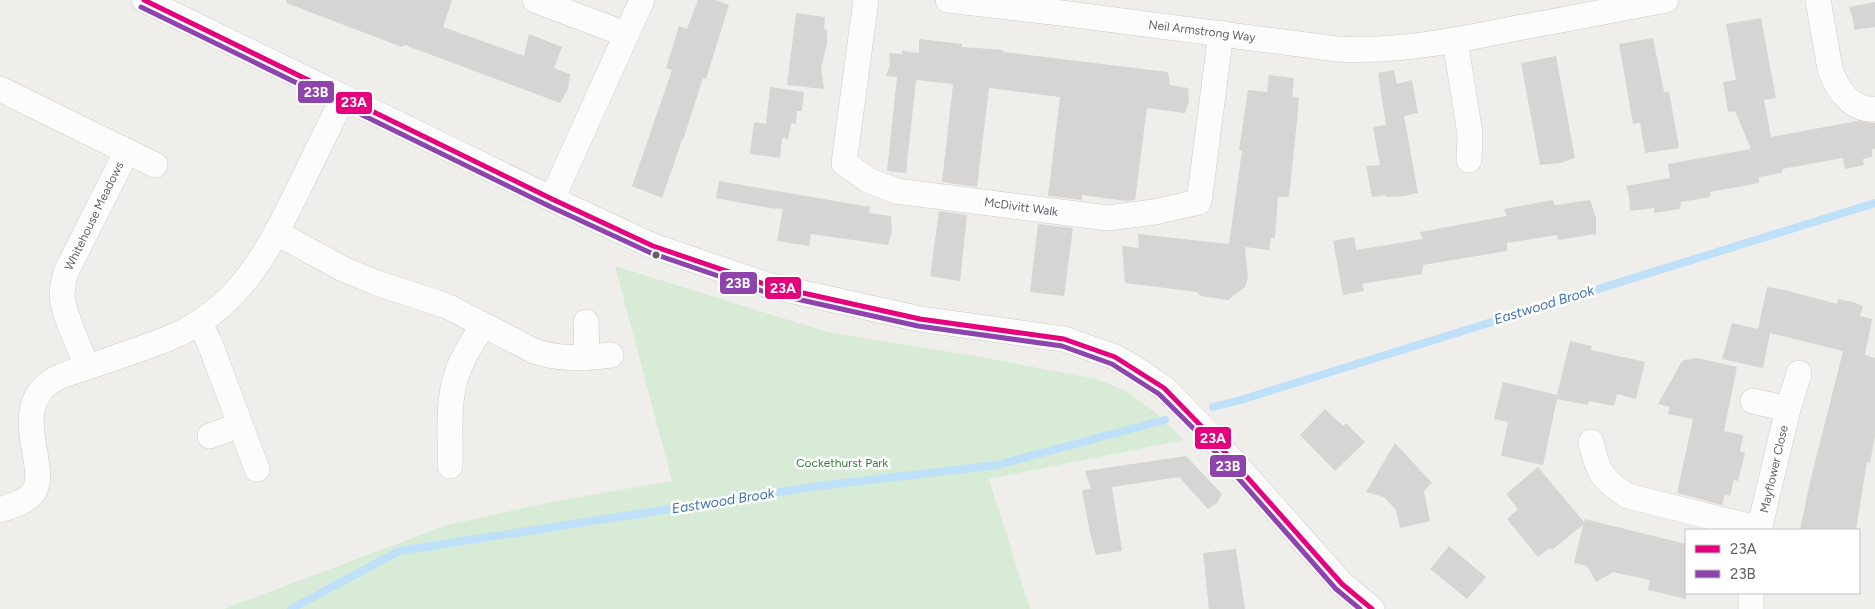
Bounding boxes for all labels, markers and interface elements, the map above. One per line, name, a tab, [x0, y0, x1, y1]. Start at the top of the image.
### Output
street label: Neil Armstrong Way	[1148, 17, 1257, 45]
line badge: 23B	[297, 80, 335, 104]
text: 23B	[304, 84, 329, 101]
line badge: 23A	[335, 91, 373, 115]
text: 23A	[341, 94, 367, 111]
street label: Whitehouse Meadows	[62, 159, 127, 273]
street label: McDivitt Walk	[983, 195, 1059, 219]
unlabelled marker	[651, 250, 661, 260]
line badge: 23B	[719, 271, 758, 295]
text: 23B	[726, 275, 751, 292]
line badge: 23A	[764, 276, 802, 300]
text: 23A	[770, 280, 796, 297]
water label: Eastwood Brook	[1492, 281, 1597, 328]
street label: Mayflower Close	[1757, 423, 1791, 514]
line badge: 23A	[1194, 426, 1232, 450]
text: 23A	[1200, 430, 1226, 447]
line badge: 23B	[1209, 454, 1247, 478]
park label: Cockethurst Park	[796, 456, 888, 470]
text: 23B	[1216, 458, 1241, 475]
water label: Eastwood Brook	[670, 484, 777, 518]
legend	[1685, 529, 1860, 594]
text: 23A	[1730, 540, 1757, 558]
text: 23B	[1730, 565, 1756, 583]

